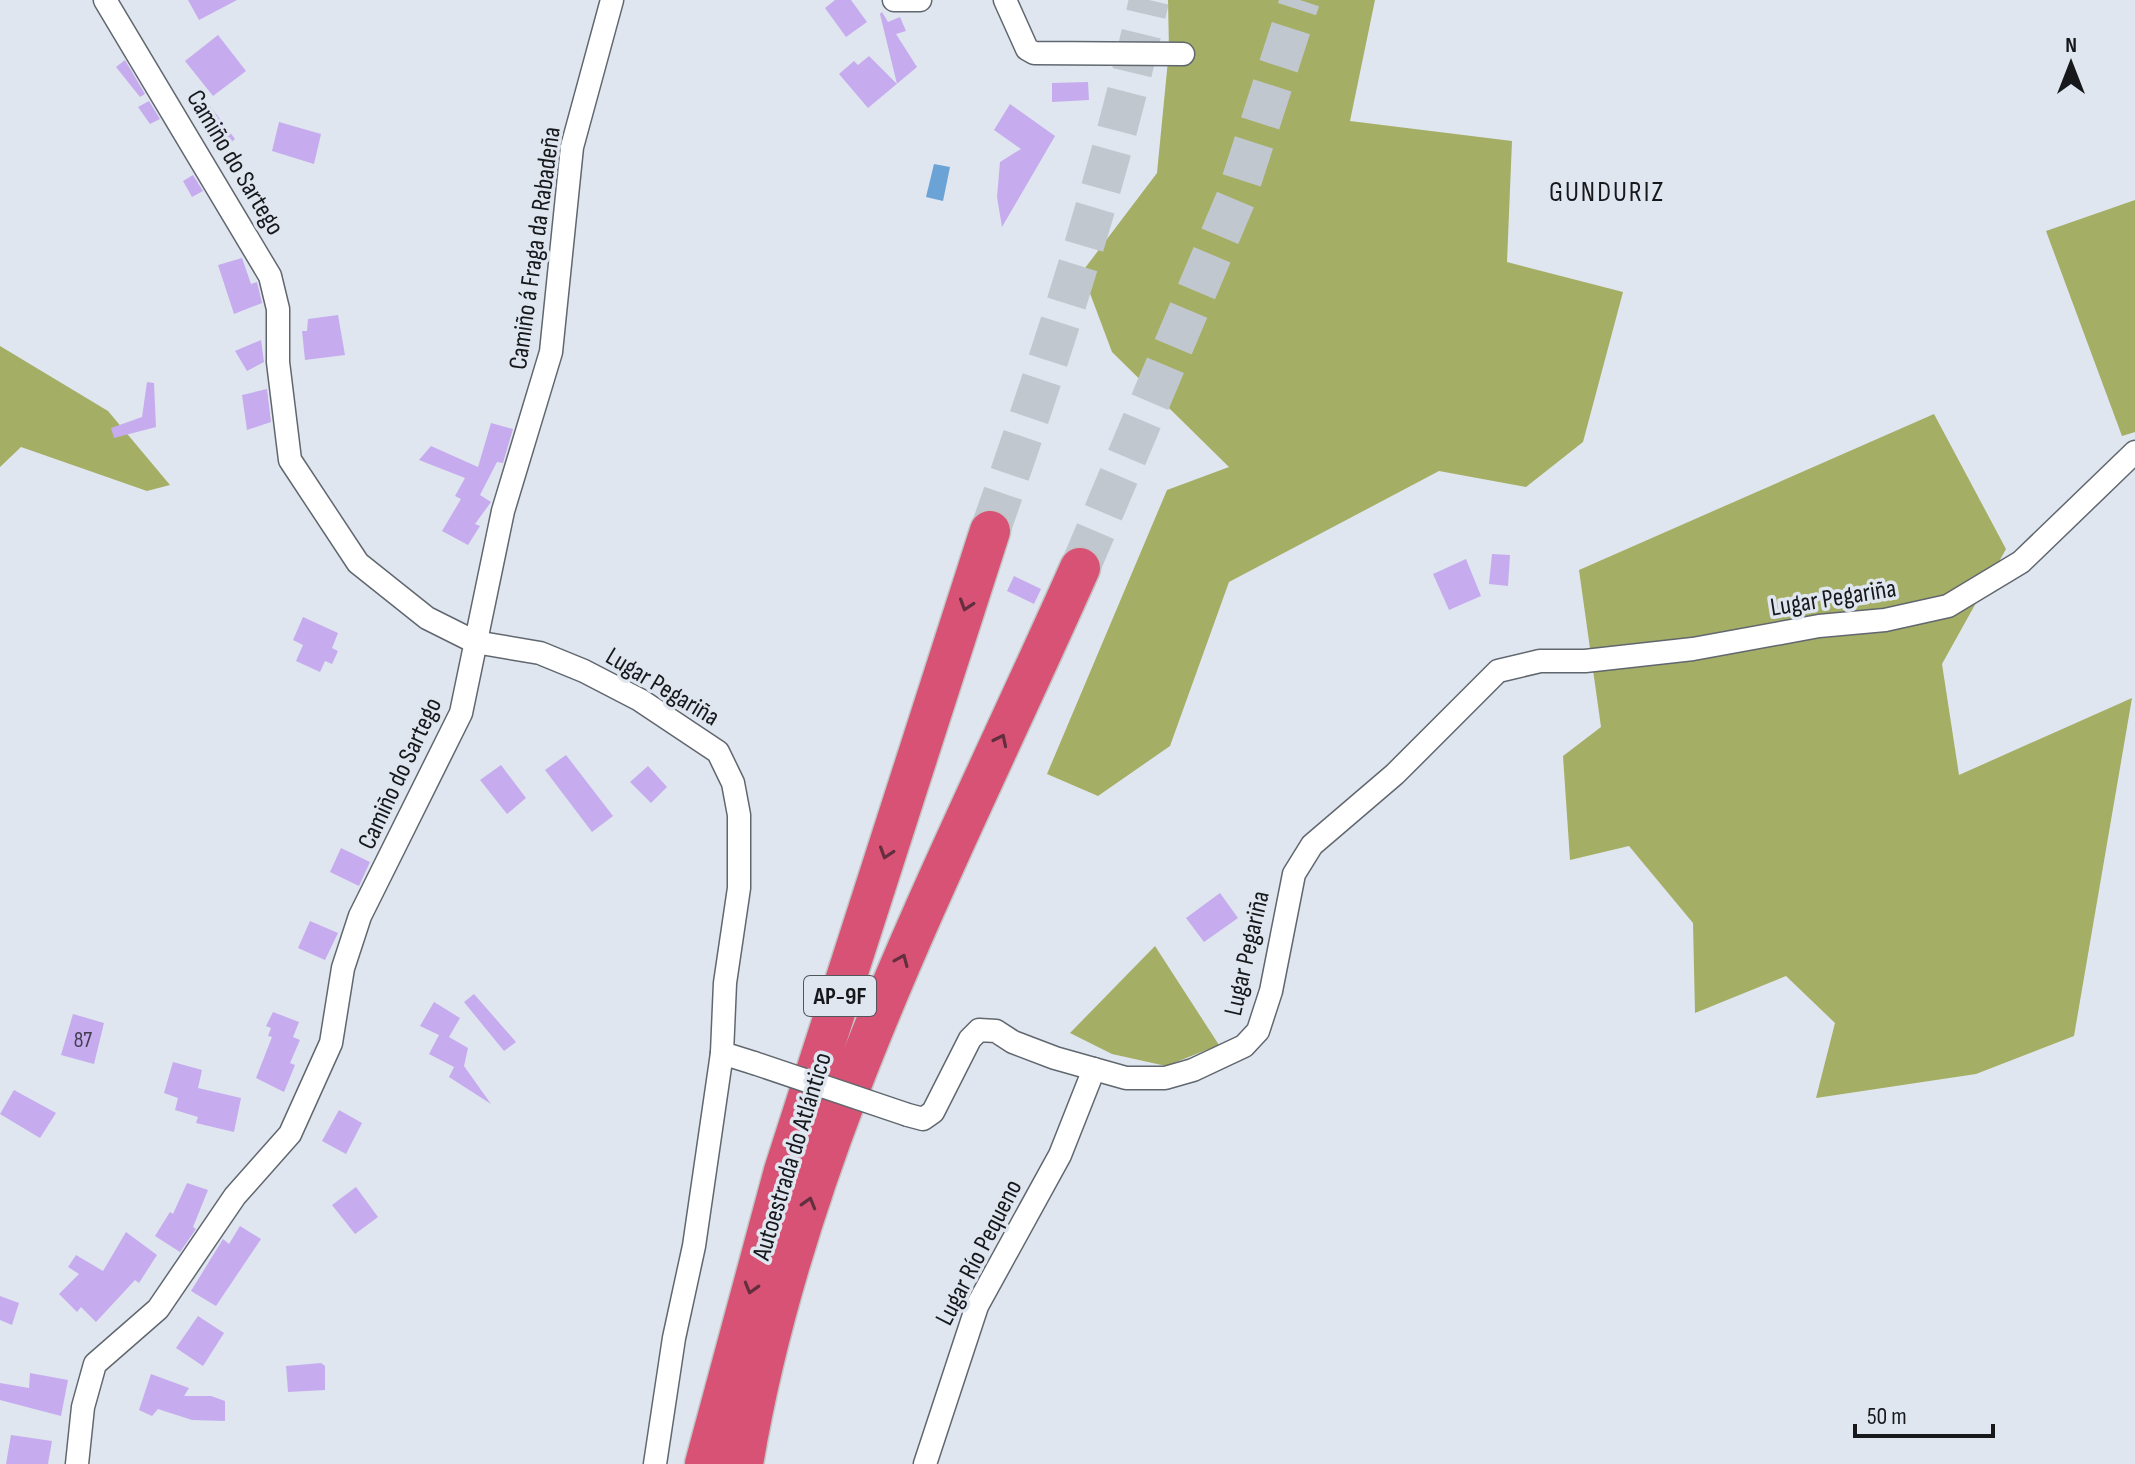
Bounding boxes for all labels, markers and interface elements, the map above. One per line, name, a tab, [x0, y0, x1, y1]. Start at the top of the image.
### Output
north arrow	[2031, 24, 2111, 104]
text: N	[2065, 32, 2077, 59]
street label: Camiño do Sartego	[179, 85, 290, 241]
street label: Camiño á Fraga da Rabadeña	[503, 125, 568, 372]
district label: GUNDURIZ	[1549, 176, 1665, 209]
street label: Lugar Pegariña	[1768, 573, 1898, 624]
one-way arrow	[959, 598, 975, 612]
street label: Lugar Pegariña	[600, 641, 725, 733]
street label: Camiño do Sartego	[352, 693, 449, 854]
one-way arrow	[991, 733, 1007, 748]
one-way arrow	[880, 845, 896, 859]
street label: Lugar Pegariña	[1218, 888, 1277, 1019]
one-way arrow	[893, 954, 909, 968]
road number: AP-9F	[804, 976, 876, 1016]
house number: 87	[74, 1027, 92, 1054]
street label: Autoestrada do Atlántico	[746, 1049, 839, 1265]
street label: Lugar Río Pequeno	[929, 1175, 1029, 1331]
one-way arrow	[800, 1196, 816, 1210]
one-way arrow	[743, 1281, 760, 1295]
scale bar	[1855, 1388, 1993, 1438]
text: 50 m	[1867, 1402, 1907, 1431]

